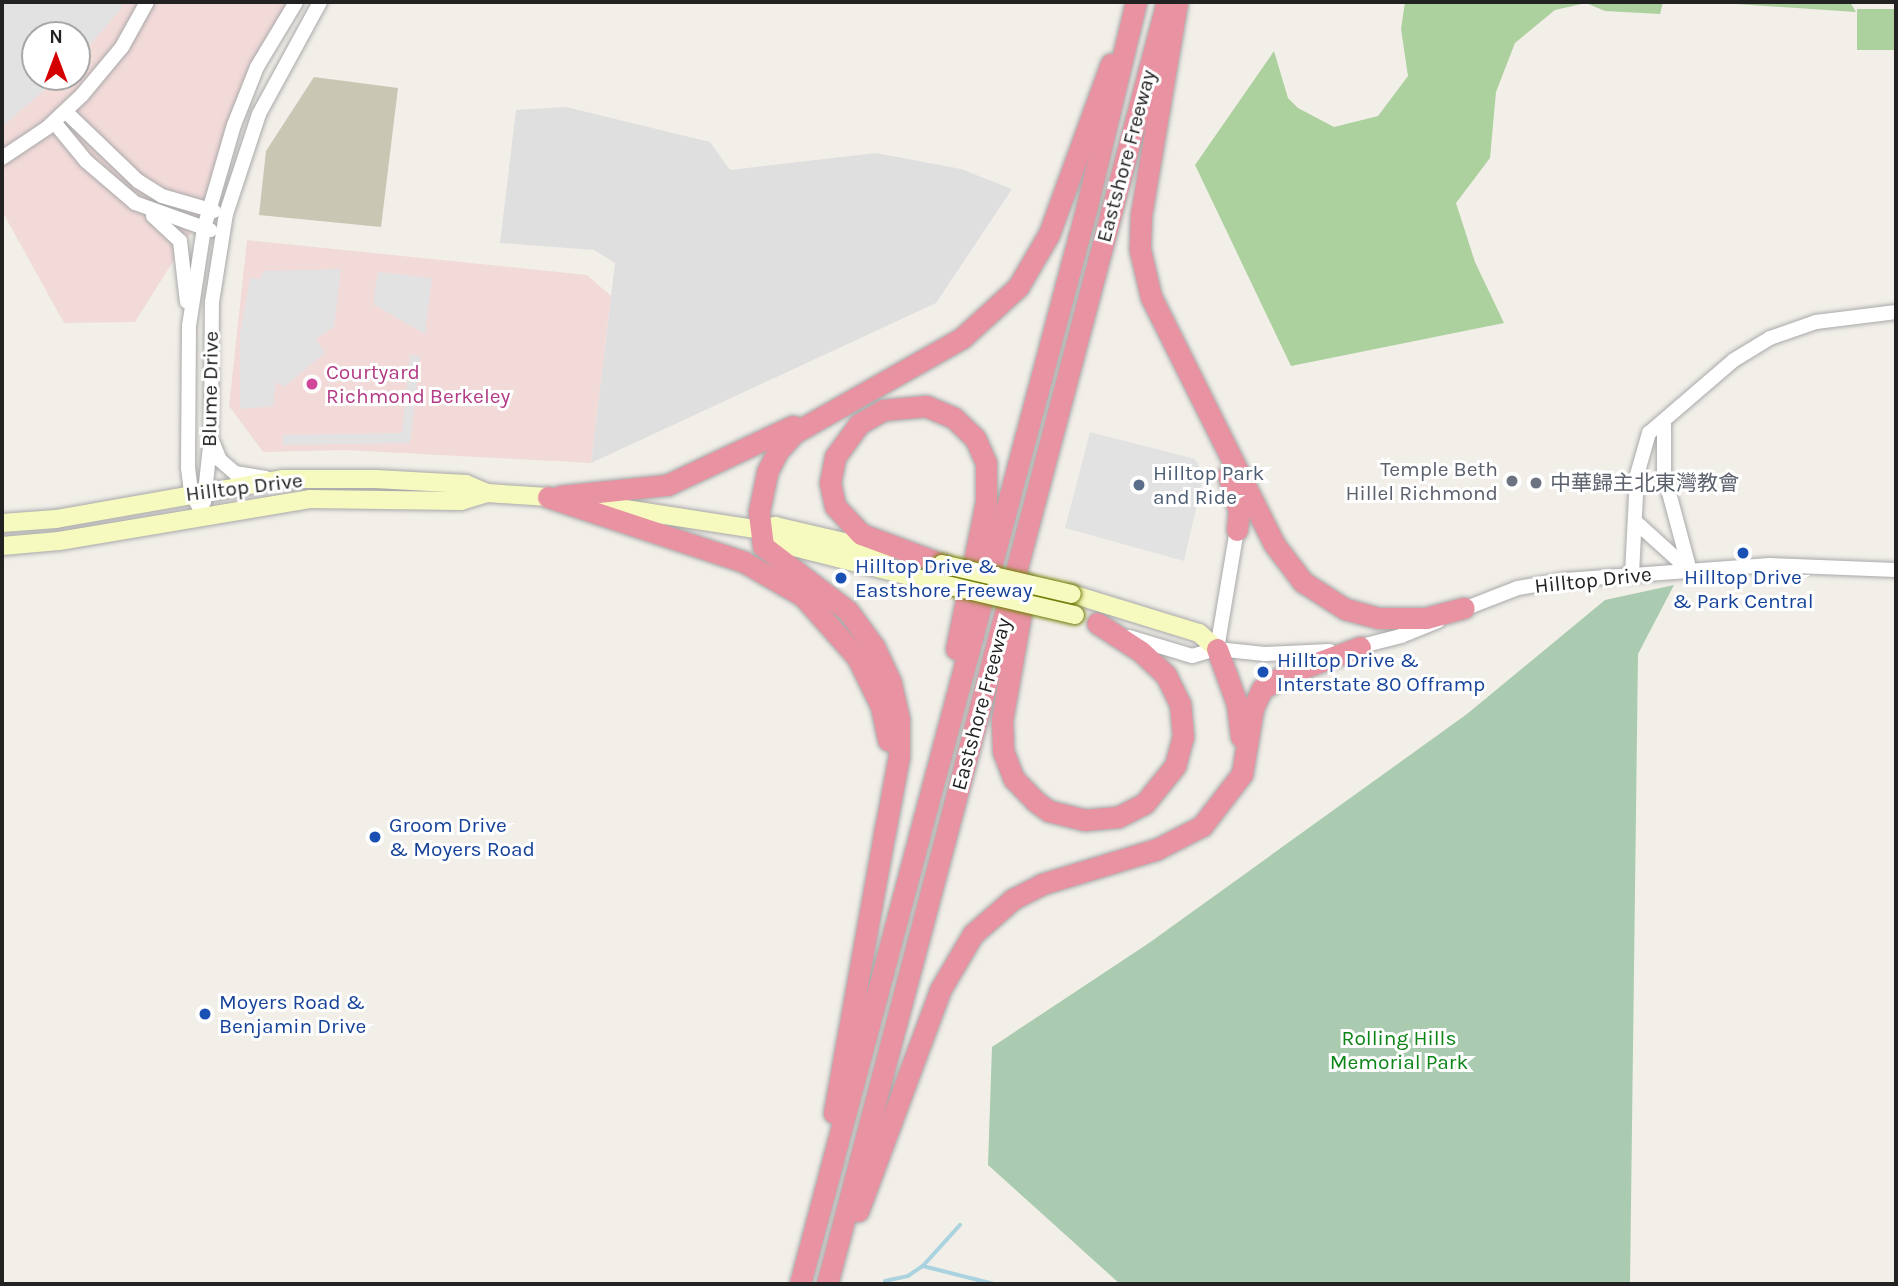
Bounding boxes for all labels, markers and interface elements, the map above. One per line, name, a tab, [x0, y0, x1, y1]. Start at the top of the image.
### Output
north arrow	[21, 21, 91, 91]
text: N	[49, 26, 63, 48]
street label: Eastshore Freeway	[1091, 67, 1161, 245]
street label: Blume Drive	[196, 331, 224, 447]
place label: Courtyard Richmond Berkeley	[326, 359, 510, 409]
marker: Courtyard Richmond Berkeley	[304, 376, 320, 392]
place label: Temple Beth Hillel Richmond	[1345, 456, 1498, 506]
place label: Hilltop Park and Ride	[1153, 460, 1264, 510]
street label: Hilltop Drive	[184, 467, 304, 507]
place label: 中華歸主北東灣教會	[1550, 470, 1739, 496]
marker: Temple Beth Hillel Richmond	[1504, 473, 1520, 489]
marker: 中華歸主北東灣教會	[1528, 475, 1544, 491]
marker: Hilltop Park and Ride	[1131, 477, 1147, 493]
marker: Hilltop Drive & Park Central	[1735, 545, 1751, 561]
place label: Hilltop Drive & Eastshore Freeway	[855, 553, 1033, 603]
street label: Hilltop Drive	[1533, 561, 1653, 599]
place label: Hilltop Drive & Park Central	[1672, 564, 1814, 614]
marker: Hilltop Drive & Eastshore Freeway	[833, 570, 849, 586]
street label: Eastshore Freeway	[946, 615, 1016, 793]
place label: Hilltop Drive & Interstate 80 Offramp	[1277, 647, 1485, 697]
marker: Hilltop Drive & Interstate 80 Offramp	[1255, 664, 1271, 680]
place label: Groom Drive & Moyers Road	[389, 812, 535, 862]
marker: Groom Drive & Moyers Road	[367, 829, 383, 845]
place label: Moyers Road & Benjamin Drive	[219, 989, 366, 1039]
marker: Moyers Road & Benjamin Drive	[197, 1006, 213, 1022]
park label: Rolling Hills Memorial Park	[1330, 1025, 1468, 1075]

